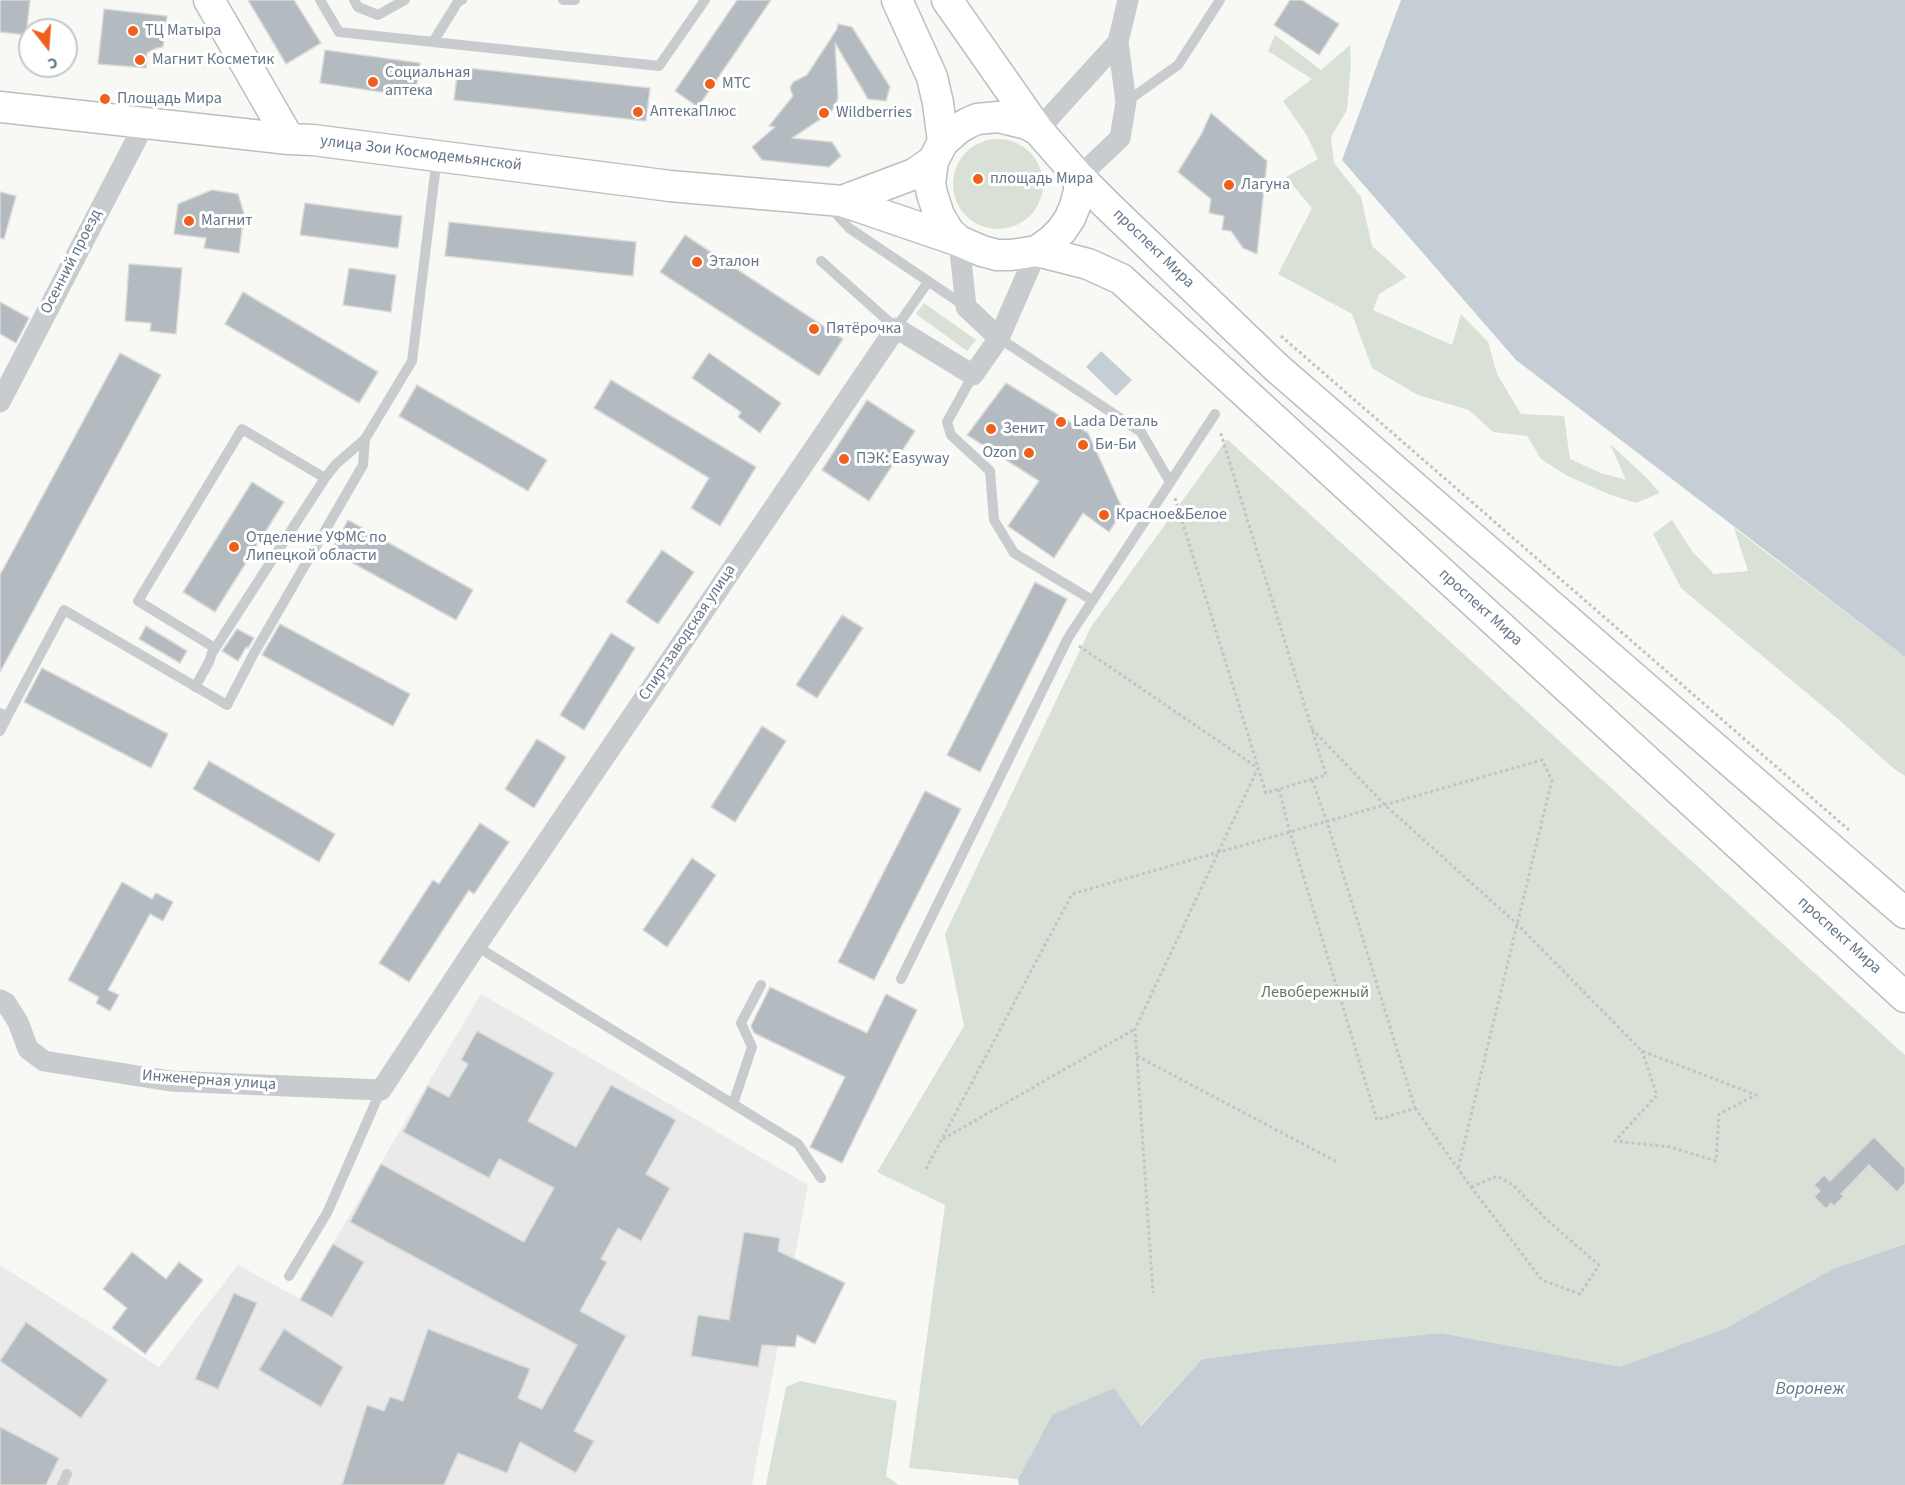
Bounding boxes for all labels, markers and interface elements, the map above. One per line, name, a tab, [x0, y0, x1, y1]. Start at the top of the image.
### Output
north arrow	[18, 18, 78, 78]
place label: ТЦ Матыра	[145, 21, 221, 41]
marker: ТЦ Матыра	[126, 24, 140, 38]
place label: Магнит Косметик	[152, 50, 274, 70]
text: С	[45, 51, 60, 75]
marker: Магнит Косметик	[133, 53, 147, 67]
place label: Социальная аптека	[385, 63, 470, 101]
place label: МТС	[722, 74, 751, 94]
marker: Социальная аптека	[366, 75, 380, 89]
marker: МТС	[703, 77, 717, 91]
place label: Площадь Мира	[117, 89, 222, 109]
marker: Площадь Мира	[98, 92, 112, 106]
place label: АптекаПлюс	[650, 102, 736, 122]
place label: Wildberries	[836, 103, 912, 123]
marker: АптекаПлюс	[631, 105, 645, 119]
marker: Wildberries	[817, 106, 831, 120]
street label: улица Зои Космодемьянской	[319, 132, 523, 176]
place label: площадь Мира	[990, 169, 1093, 189]
marker: площадь Мира	[971, 172, 985, 186]
place label: Лагуна	[1241, 175, 1290, 195]
marker: Лагуна	[1222, 178, 1236, 192]
street label: проспект Мира	[1108, 205, 1198, 293]
street label: Осенний проезд	[37, 206, 107, 318]
place label: Магнит	[201, 211, 253, 231]
marker: Магнит	[182, 214, 196, 228]
place label: Эталон	[709, 252, 759, 272]
marker: Эталон	[690, 255, 704, 269]
place label: Пятёрочка	[826, 319, 901, 339]
marker: Пятёрочка	[807, 322, 821, 336]
place label: Lada Dеталь	[1073, 412, 1158, 432]
marker: Lada Dеталь	[1054, 415, 1068, 429]
place label: Зенит	[1003, 419, 1045, 439]
marker: Зенит	[984, 422, 998, 436]
place label: Би-Би	[1095, 435, 1137, 455]
marker: Би-Би	[1076, 438, 1090, 452]
place label: Ozon	[982, 443, 1017, 463]
marker: Ozon	[1022, 446, 1036, 460]
place label: ПЭК: Easyway	[856, 449, 949, 469]
marker: ПЭК: Easyway	[837, 452, 851, 466]
place label: Красное&Белое	[1116, 505, 1227, 525]
marker: Красное&Белое	[1097, 508, 1111, 522]
place label: Отделение УФМС по Липецкой области	[246, 528, 387, 566]
marker: Отделение УФМС по Липецкой области	[227, 540, 241, 554]
street label: Спиртзаводская улица	[635, 561, 741, 705]
street label: проспект Мира	[1434, 565, 1526, 651]
street label: проспект Мира	[1793, 893, 1885, 979]
park label: Левобережный	[1261, 983, 1369, 1003]
street label: Инженерная улица	[141, 1067, 277, 1095]
water label: Воронеж	[1775, 1379, 1845, 1401]

